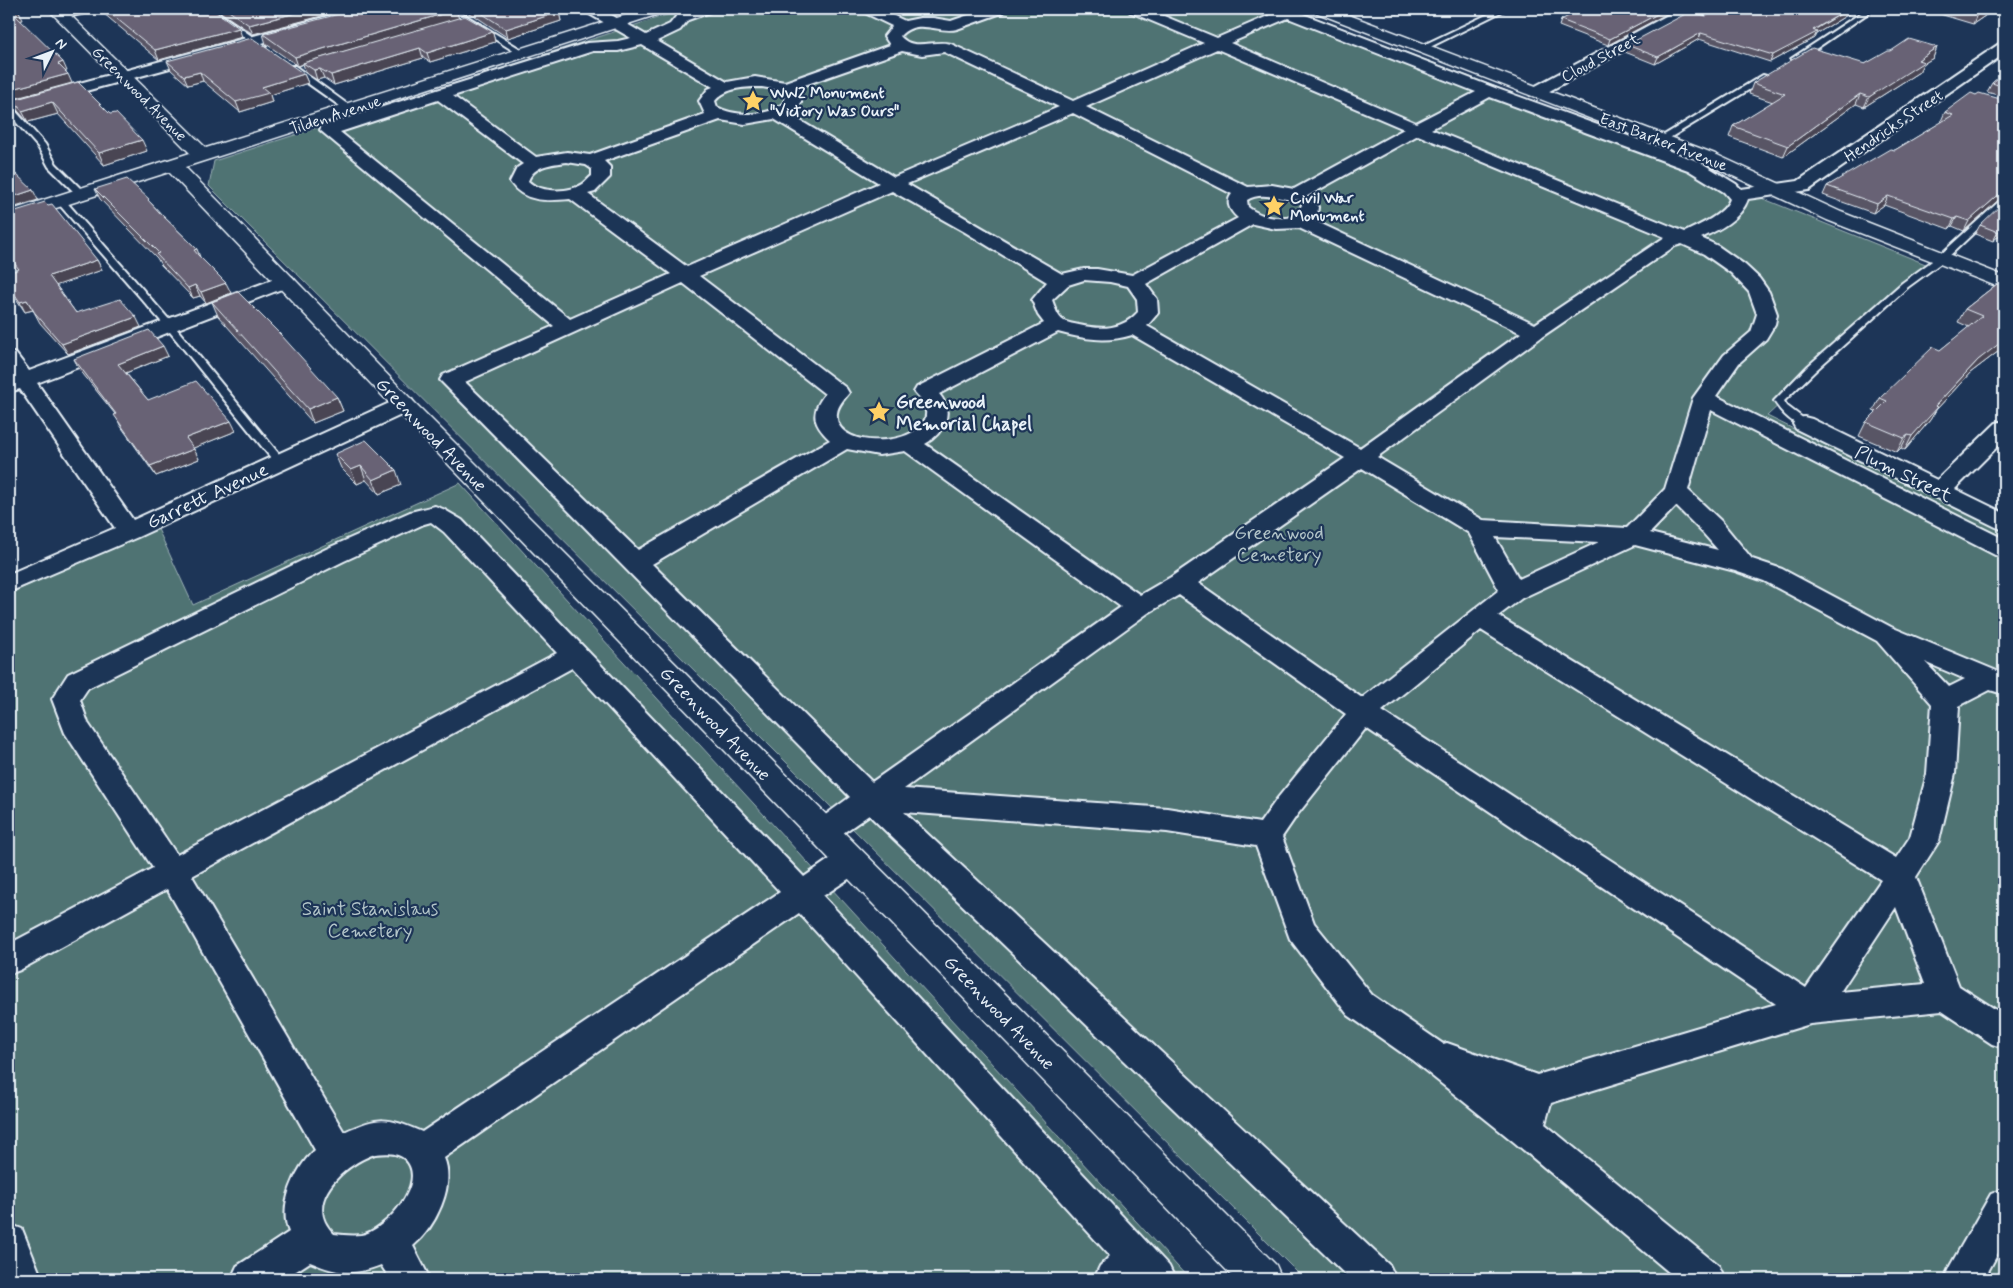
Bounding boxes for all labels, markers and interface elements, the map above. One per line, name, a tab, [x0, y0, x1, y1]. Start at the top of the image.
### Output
north arrow	[28, 28, 78, 78]
street label: Cloud Street	[1558, 29, 1644, 88]
text: N	[51, 34, 71, 53]
street label: Greenwood Avenue	[87, 42, 191, 146]
place label: WW2 Monument "Victory Was Ours"	[769, 83, 899, 122]
street label: Hendricks Street	[1840, 85, 1947, 167]
place icon: WW2 Monument "Victory Was Ours"	[740, 88, 766, 114]
street label: Tilden Avenue	[287, 91, 384, 140]
street label: East Barker Avenue	[1596, 108, 1731, 177]
place label: Civil War Monument	[1290, 188, 1365, 227]
place icon: Civil War Monument	[1261, 193, 1287, 219]
street label: Greenwood Avenue	[370, 372, 492, 498]
place label: Greenwood Memorial Chapel	[896, 390, 1032, 437]
place icon: Greenwood Memorial Chapel	[866, 399, 892, 425]
street label: Plum Street	[1851, 440, 1956, 509]
street label: Garrett Avenue	[143, 457, 272, 535]
park label: Greenwood Cemetery	[1234, 521, 1324, 568]
street label: Greenwood Avenue	[654, 661, 776, 787]
park label: Saint Stanislaus Cemetery	[302, 897, 438, 944]
street label: Greenwood Avenue	[938, 950, 1060, 1076]

